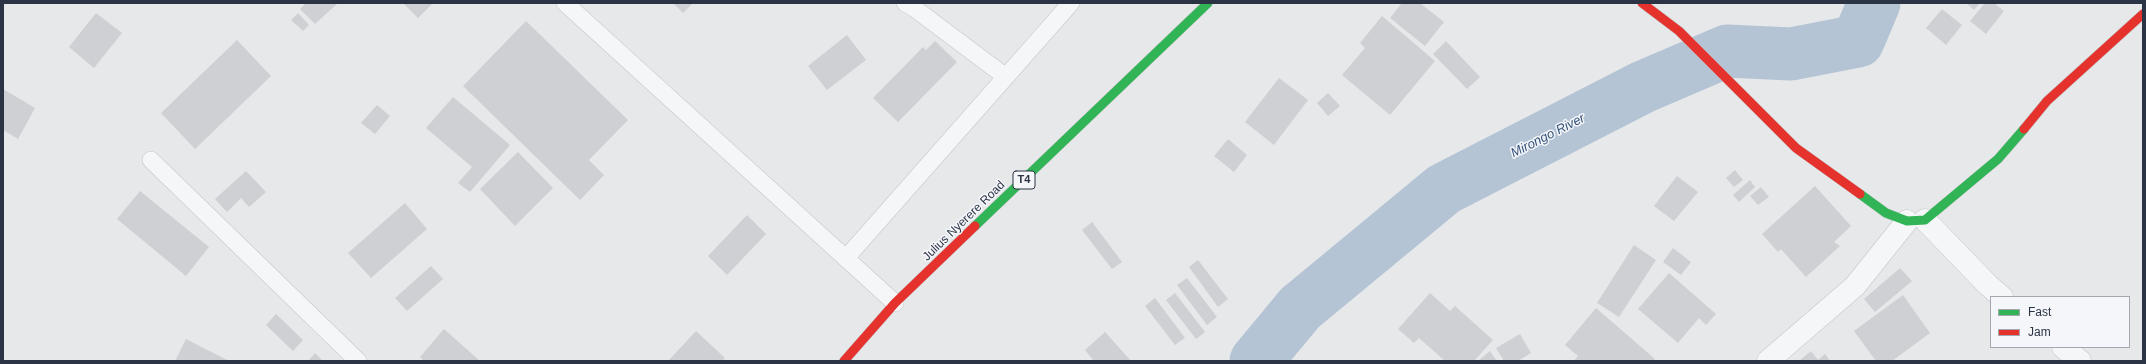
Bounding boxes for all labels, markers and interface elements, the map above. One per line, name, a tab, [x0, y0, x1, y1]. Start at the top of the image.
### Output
water label: Mirongo River	[1508, 111, 1588, 161]
road number: T4	[1013, 171, 1035, 189]
street label: Julius Nyerere Road	[920, 178, 1008, 264]
legend	[1990, 296, 2130, 348]
text: Fast	[2028, 305, 2051, 319]
text: Jam	[2028, 325, 2051, 339]

